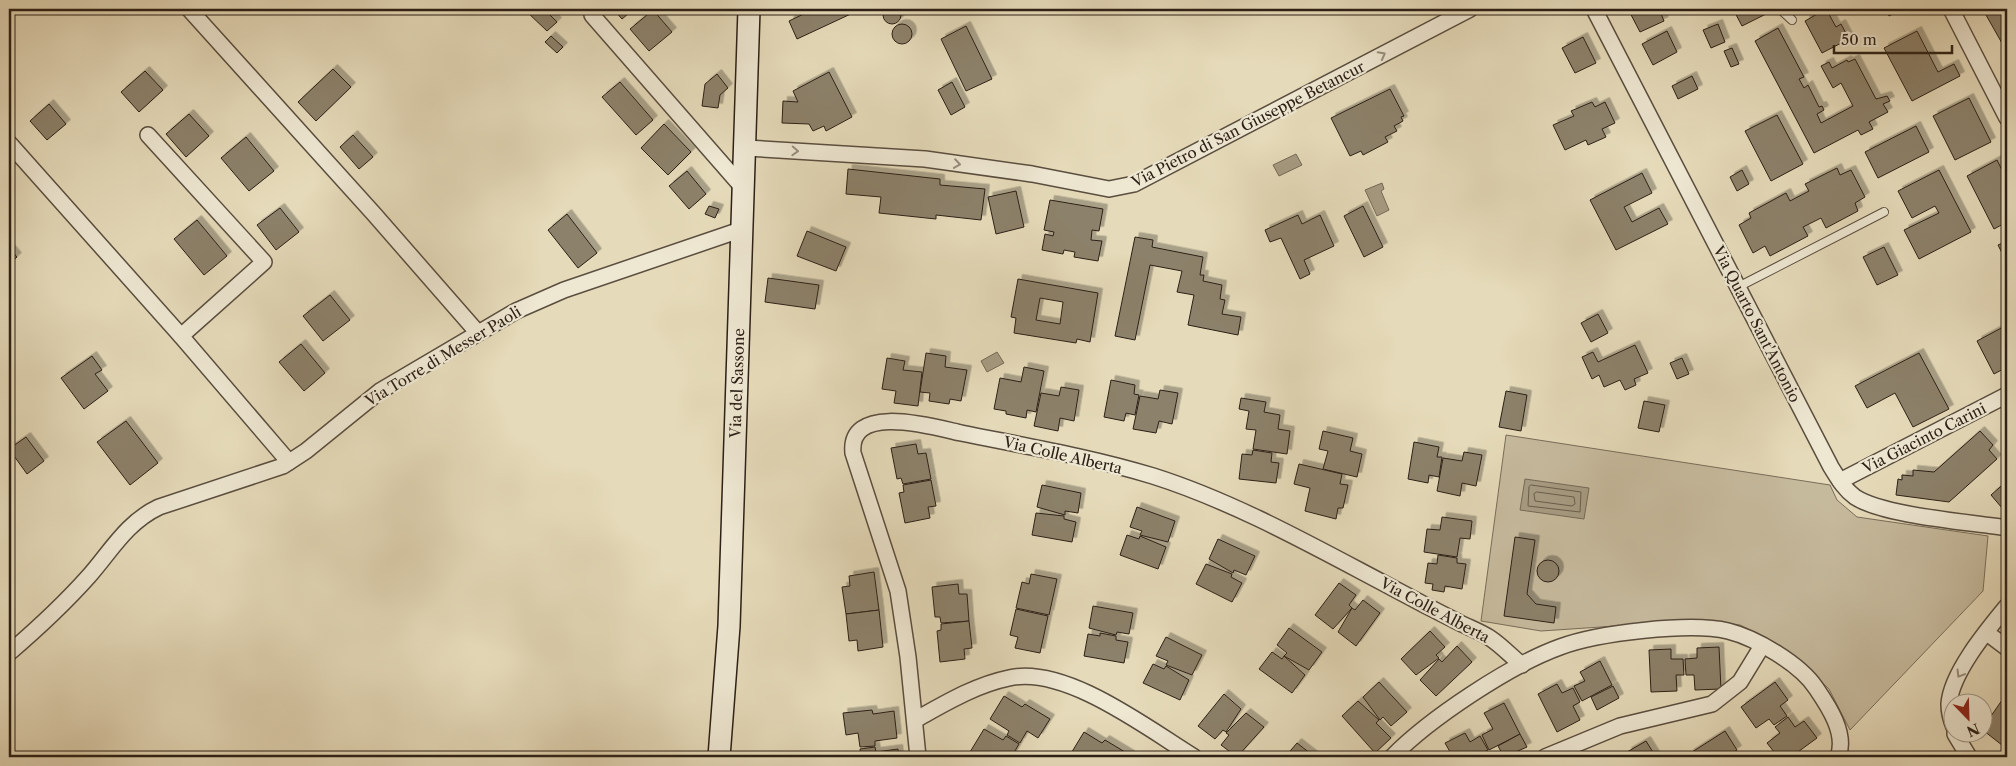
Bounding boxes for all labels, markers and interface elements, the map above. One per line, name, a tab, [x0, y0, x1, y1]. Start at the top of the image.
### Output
scale bar	[1834, 22, 1951, 54]
text: 50 m	[1841, 30, 1877, 49]
one-way arrow	[1376, 51, 1385, 61]
street label: Via Pietro di San Giuseppe Betancur	[1127, 56, 1368, 192]
one-way arrow	[791, 146, 799, 157]
one-way arrow	[952, 158, 961, 168]
street label: Via Quarto Sant'Antonio	[1709, 241, 1805, 406]
street label: Via Torre di Messer Paoli	[361, 302, 525, 411]
street label: Via del Sassone	[726, 328, 748, 439]
street label: Via Giacinto Carini	[1858, 398, 1989, 478]
street label: Via Colle Alberta	[1001, 432, 1124, 478]
street label: Via Colle Alberta	[1376, 573, 1493, 647]
one-way arrow	[1957, 668, 1967, 677]
north arrow	[1944, 694, 1994, 744]
text: N	[1964, 719, 1982, 741]

